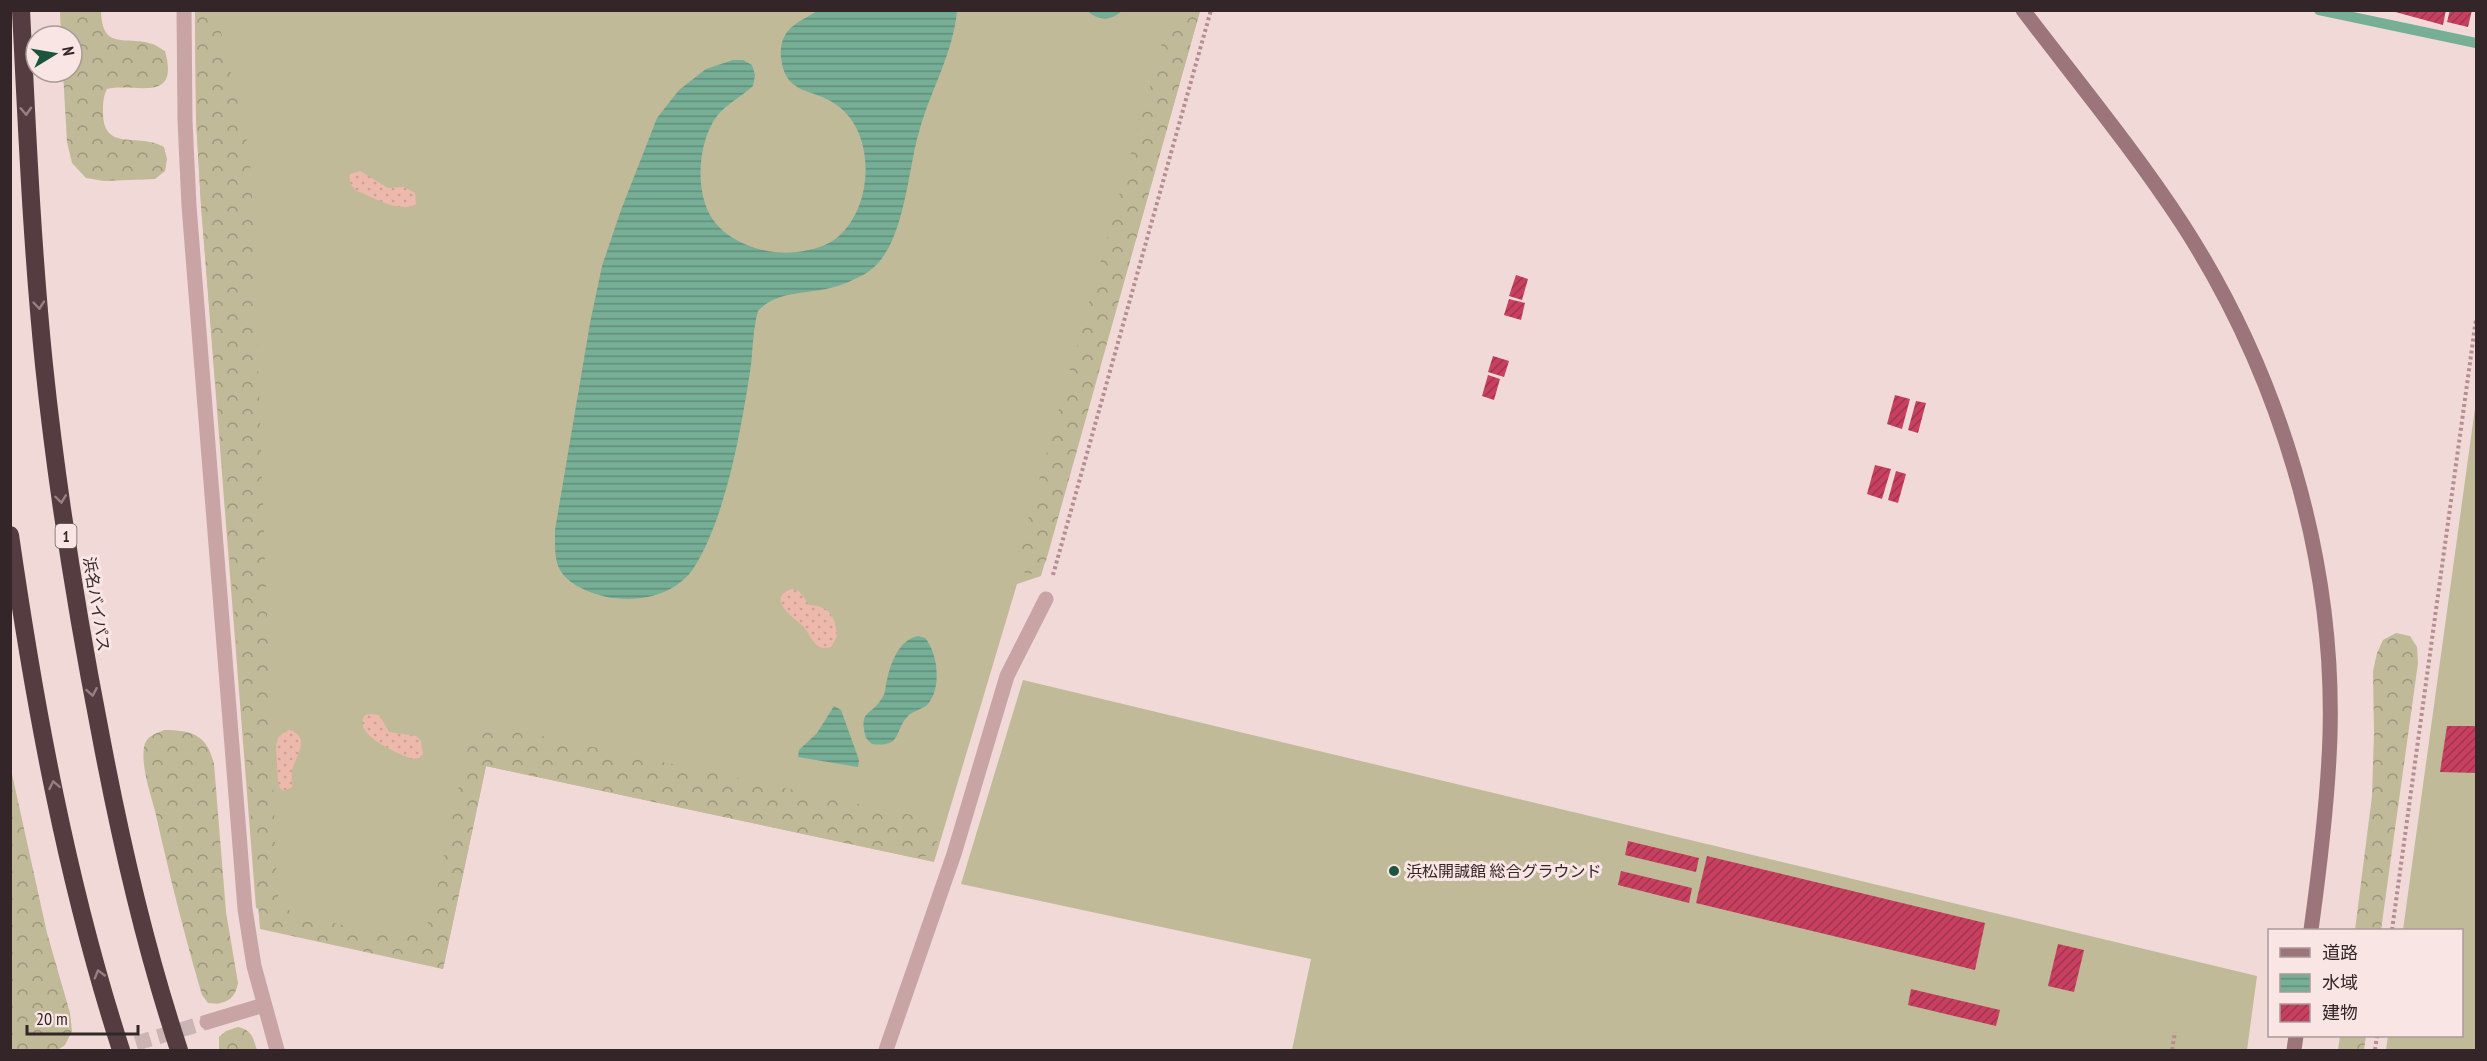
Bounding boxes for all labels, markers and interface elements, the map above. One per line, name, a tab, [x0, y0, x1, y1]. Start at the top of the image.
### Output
north arrow	[24, 24, 84, 84]
text: N	[58, 45, 79, 57]
one-way arrow	[20, 106, 33, 115]
one-way arrow	[32, 301, 45, 310]
one-way arrow	[55, 495, 67, 504]
road number: 1	[56, 524, 76, 548]
street label: 浜名バイパス	[80, 555, 114, 653]
one-way arrow	[85, 686, 98, 696]
one-way arrow	[48, 780, 61, 790]
place label: 浜松開誠館 総合グラウンド	[1406, 861, 1601, 881]
marker: 浜松開誠館 総合グラウンド	[1387, 864, 1401, 878]
legend	[2268, 929, 2463, 1037]
text: 道路	[2322, 941, 2358, 964]
one-way arrow	[94, 969, 106, 980]
text: 水域	[2322, 971, 2358, 994]
scale bar	[27, 998, 138, 1036]
text: 建物	[2322, 1001, 2358, 1024]
text: 20 m	[36, 1007, 68, 1030]

